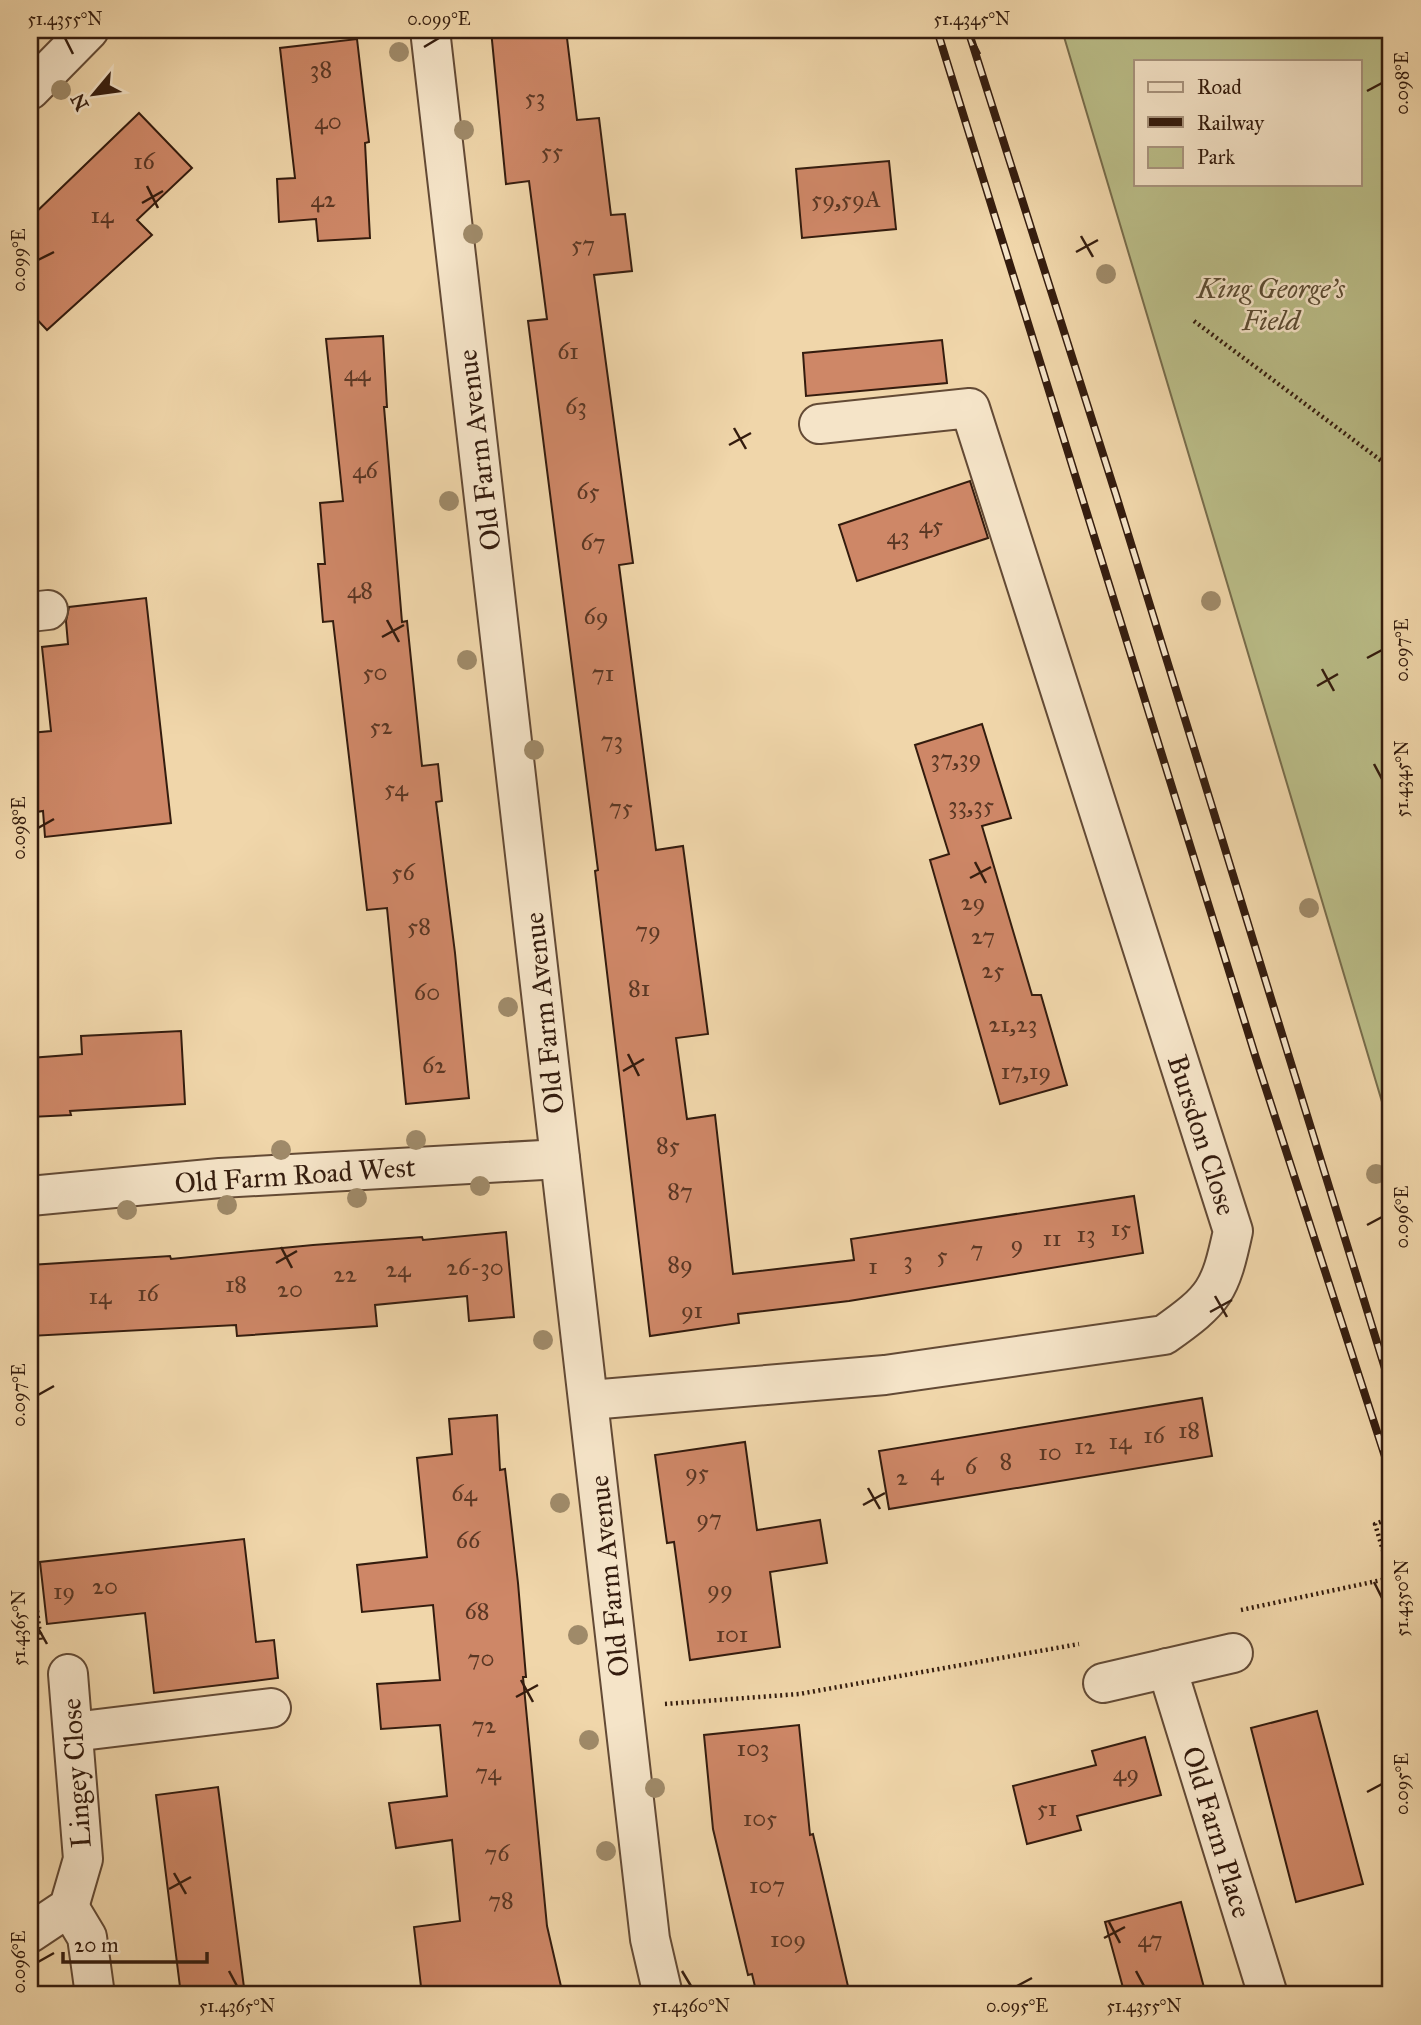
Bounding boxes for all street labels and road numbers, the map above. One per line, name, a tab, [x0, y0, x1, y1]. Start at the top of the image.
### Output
street label: Old Farm Avenue	[449, 347, 509, 553]
street label: Old Farm Avenue	[516, 910, 572, 1116]
street label: Bursdon Close	[1160, 1050, 1244, 1220]
street label: Old Farm Road West	[173, 1149, 417, 1201]
street label: Old Farm Avenue	[581, 1473, 637, 1679]
street label: Lingey Close	[53, 1697, 99, 1849]
street label: Old Farm Place	[1174, 1742, 1260, 1922]

